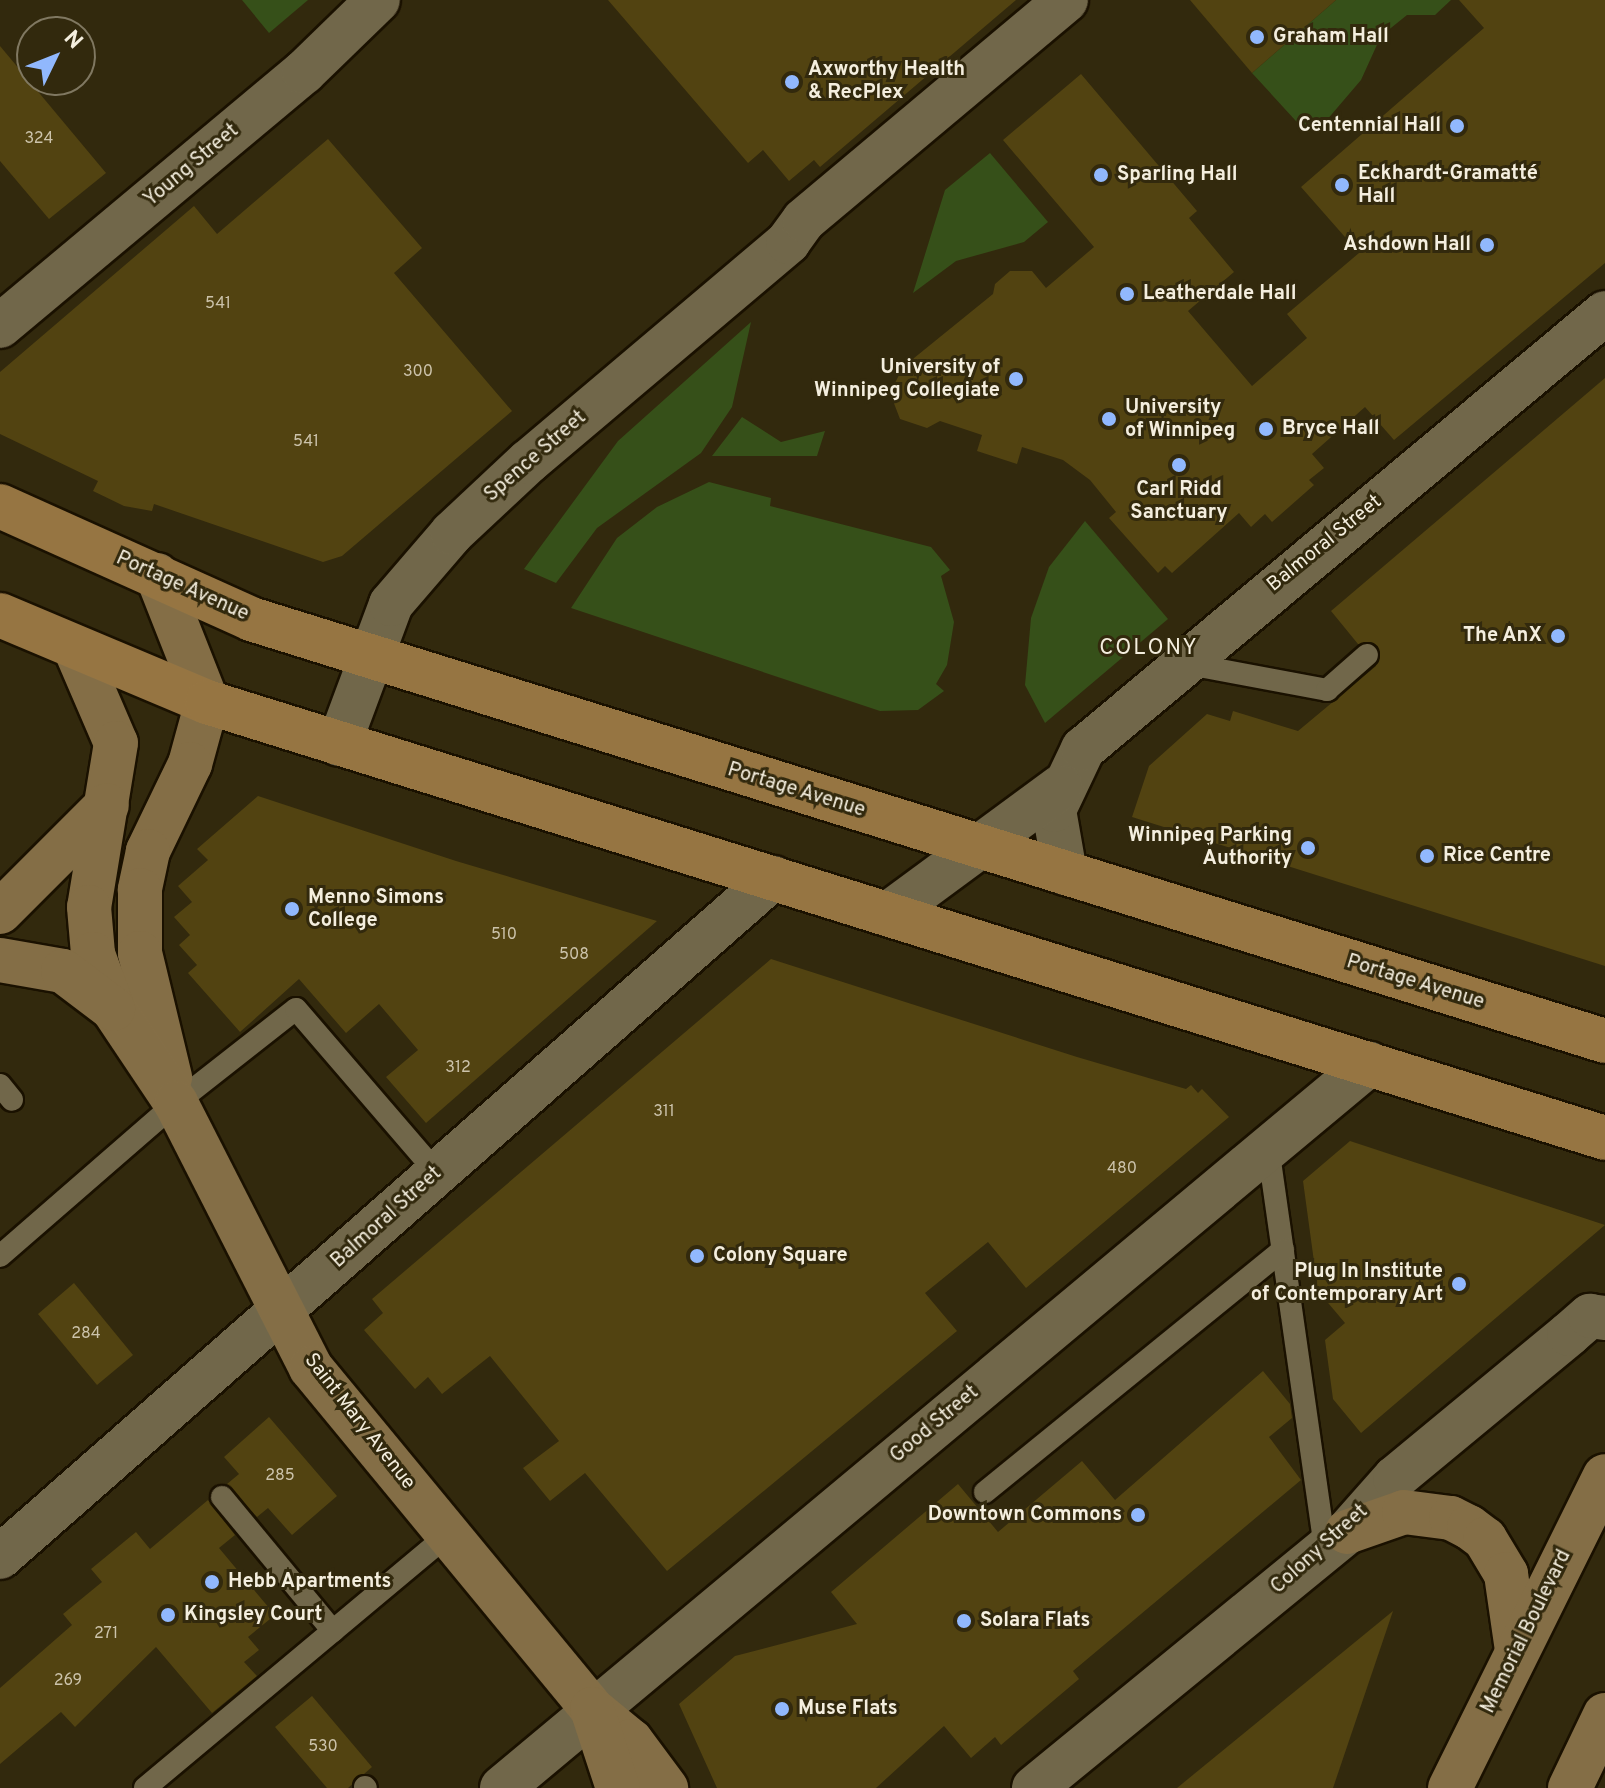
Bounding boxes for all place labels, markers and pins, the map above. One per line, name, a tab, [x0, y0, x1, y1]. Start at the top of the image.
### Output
place label: Graham Hall	[1273, 25, 1389, 49]
marker: Graham Hall	[1248, 28, 1266, 46]
place label: Axworthy Health & RecPlex	[808, 58, 965, 105]
marker: Axworthy Health & RecPlex	[783, 73, 801, 91]
place label: Centennial Hall	[1298, 114, 1441, 138]
marker: Centennial Hall	[1448, 117, 1466, 135]
place label: Eckhardt-Gramatté Hall	[1358, 162, 1538, 209]
place label: Sparling Hall	[1117, 163, 1238, 187]
marker: Sparling Hall	[1092, 166, 1110, 184]
marker: Eckhardt-Gramatté Hall	[1333, 176, 1351, 194]
place label: Ashdown Hall	[1343, 233, 1471, 257]
marker: Ashdown Hall	[1478, 236, 1496, 254]
place label: Leatherdale Hall	[1143, 282, 1296, 306]
marker: Leatherdale Hall	[1118, 285, 1136, 303]
place label: University of Winnipeg Collegiate	[814, 356, 1000, 403]
marker: University of Winnipeg Collegiate	[1007, 370, 1025, 388]
place label: University of Winnipeg	[1125, 396, 1235, 443]
marker: University of Winnipeg	[1100, 410, 1118, 428]
place label: Bryce Hall	[1282, 417, 1380, 441]
marker: Bryce Hall	[1257, 420, 1275, 438]
marker: Carl Ridd Sanctuary	[1170, 456, 1188, 474]
place label: Carl Ridd Sanctuary	[1130, 478, 1228, 525]
place label: The AnX	[1462, 624, 1542, 648]
marker: The AnX	[1549, 627, 1567, 645]
place label: Winnipeg Parking Authority	[1128, 824, 1292, 871]
marker: Winnipeg Parking Authority	[1299, 839, 1317, 857]
place label: Rice Centre	[1443, 844, 1551, 868]
marker: Rice Centre	[1418, 847, 1436, 865]
place label: Menno Simons College	[308, 886, 444, 933]
marker: Menno Simons College	[283, 900, 301, 918]
place label: Colony Square	[713, 1244, 848, 1268]
marker: Colony Square	[688, 1247, 706, 1265]
place label: Plug In Institute of Contemporary Art	[1250, 1260, 1443, 1307]
marker: Plug In Institute of Contemporary Art	[1450, 1275, 1468, 1293]
place label: Downtown Commons	[928, 1503, 1122, 1527]
marker: Downtown Commons	[1129, 1506, 1147, 1524]
place label: Hebb Apartments	[228, 1570, 392, 1594]
marker: Hebb Apartments	[203, 1573, 221, 1591]
place label: Kingsley Court	[184, 1603, 322, 1627]
marker: Kingsley Court	[159, 1606, 177, 1624]
place label: Solara Flats	[980, 1609, 1090, 1633]
marker: Solara Flats	[955, 1612, 973, 1630]
place label: Muse Flats	[798, 1697, 898, 1721]
marker: Muse Flats	[773, 1700, 791, 1718]

